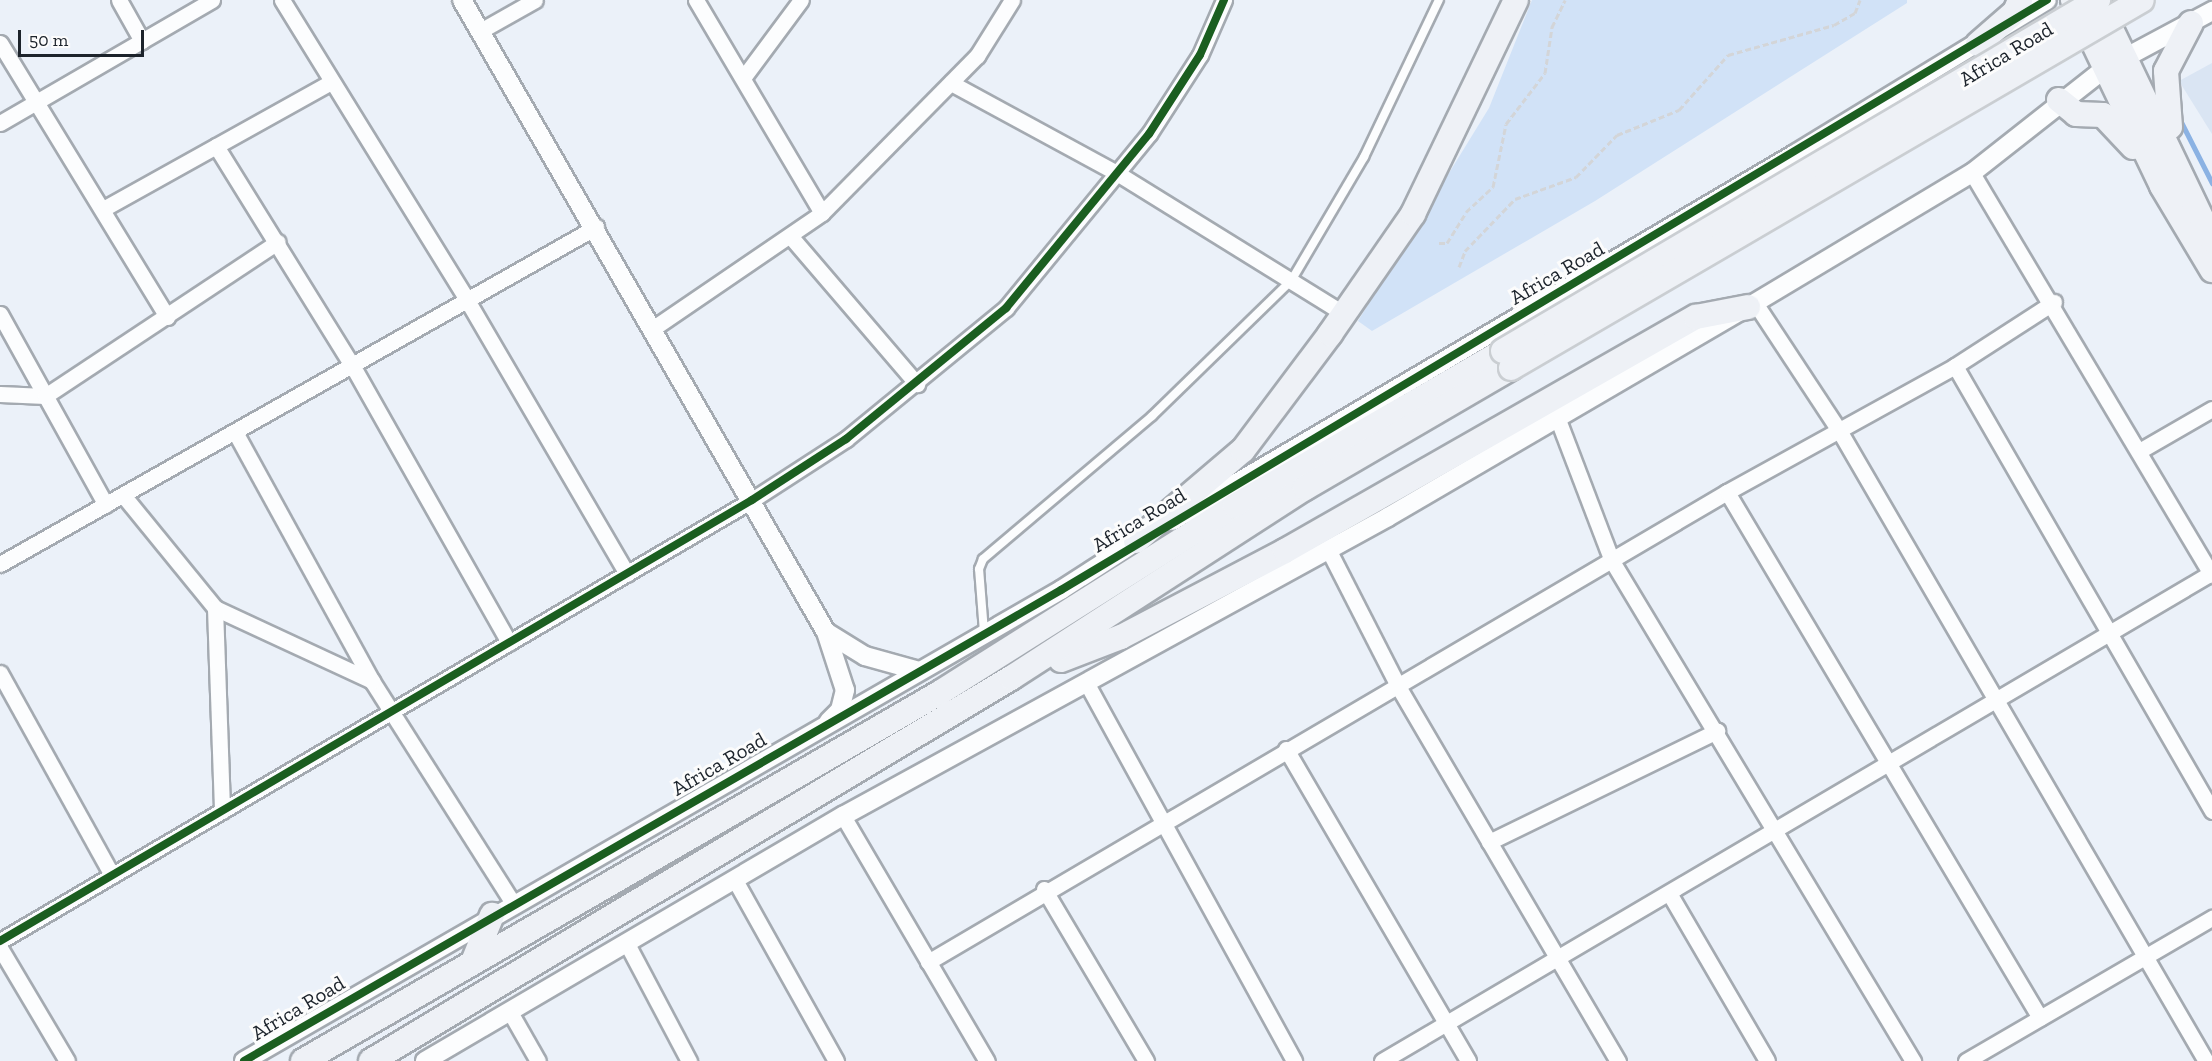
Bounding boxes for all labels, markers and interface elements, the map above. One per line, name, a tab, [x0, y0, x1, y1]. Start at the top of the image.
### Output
street label: Africa Road	[1955, 16, 2057, 92]
scale bar	[21, 18, 147, 56]
text: 50 m	[29, 29, 68, 51]
street label: Africa Road	[1505, 236, 1609, 310]
street label: Africa Road	[1088, 482, 1190, 558]
street label: Africa Road	[667, 727, 771, 801]
street label: Africa Road	[247, 970, 349, 1046]

